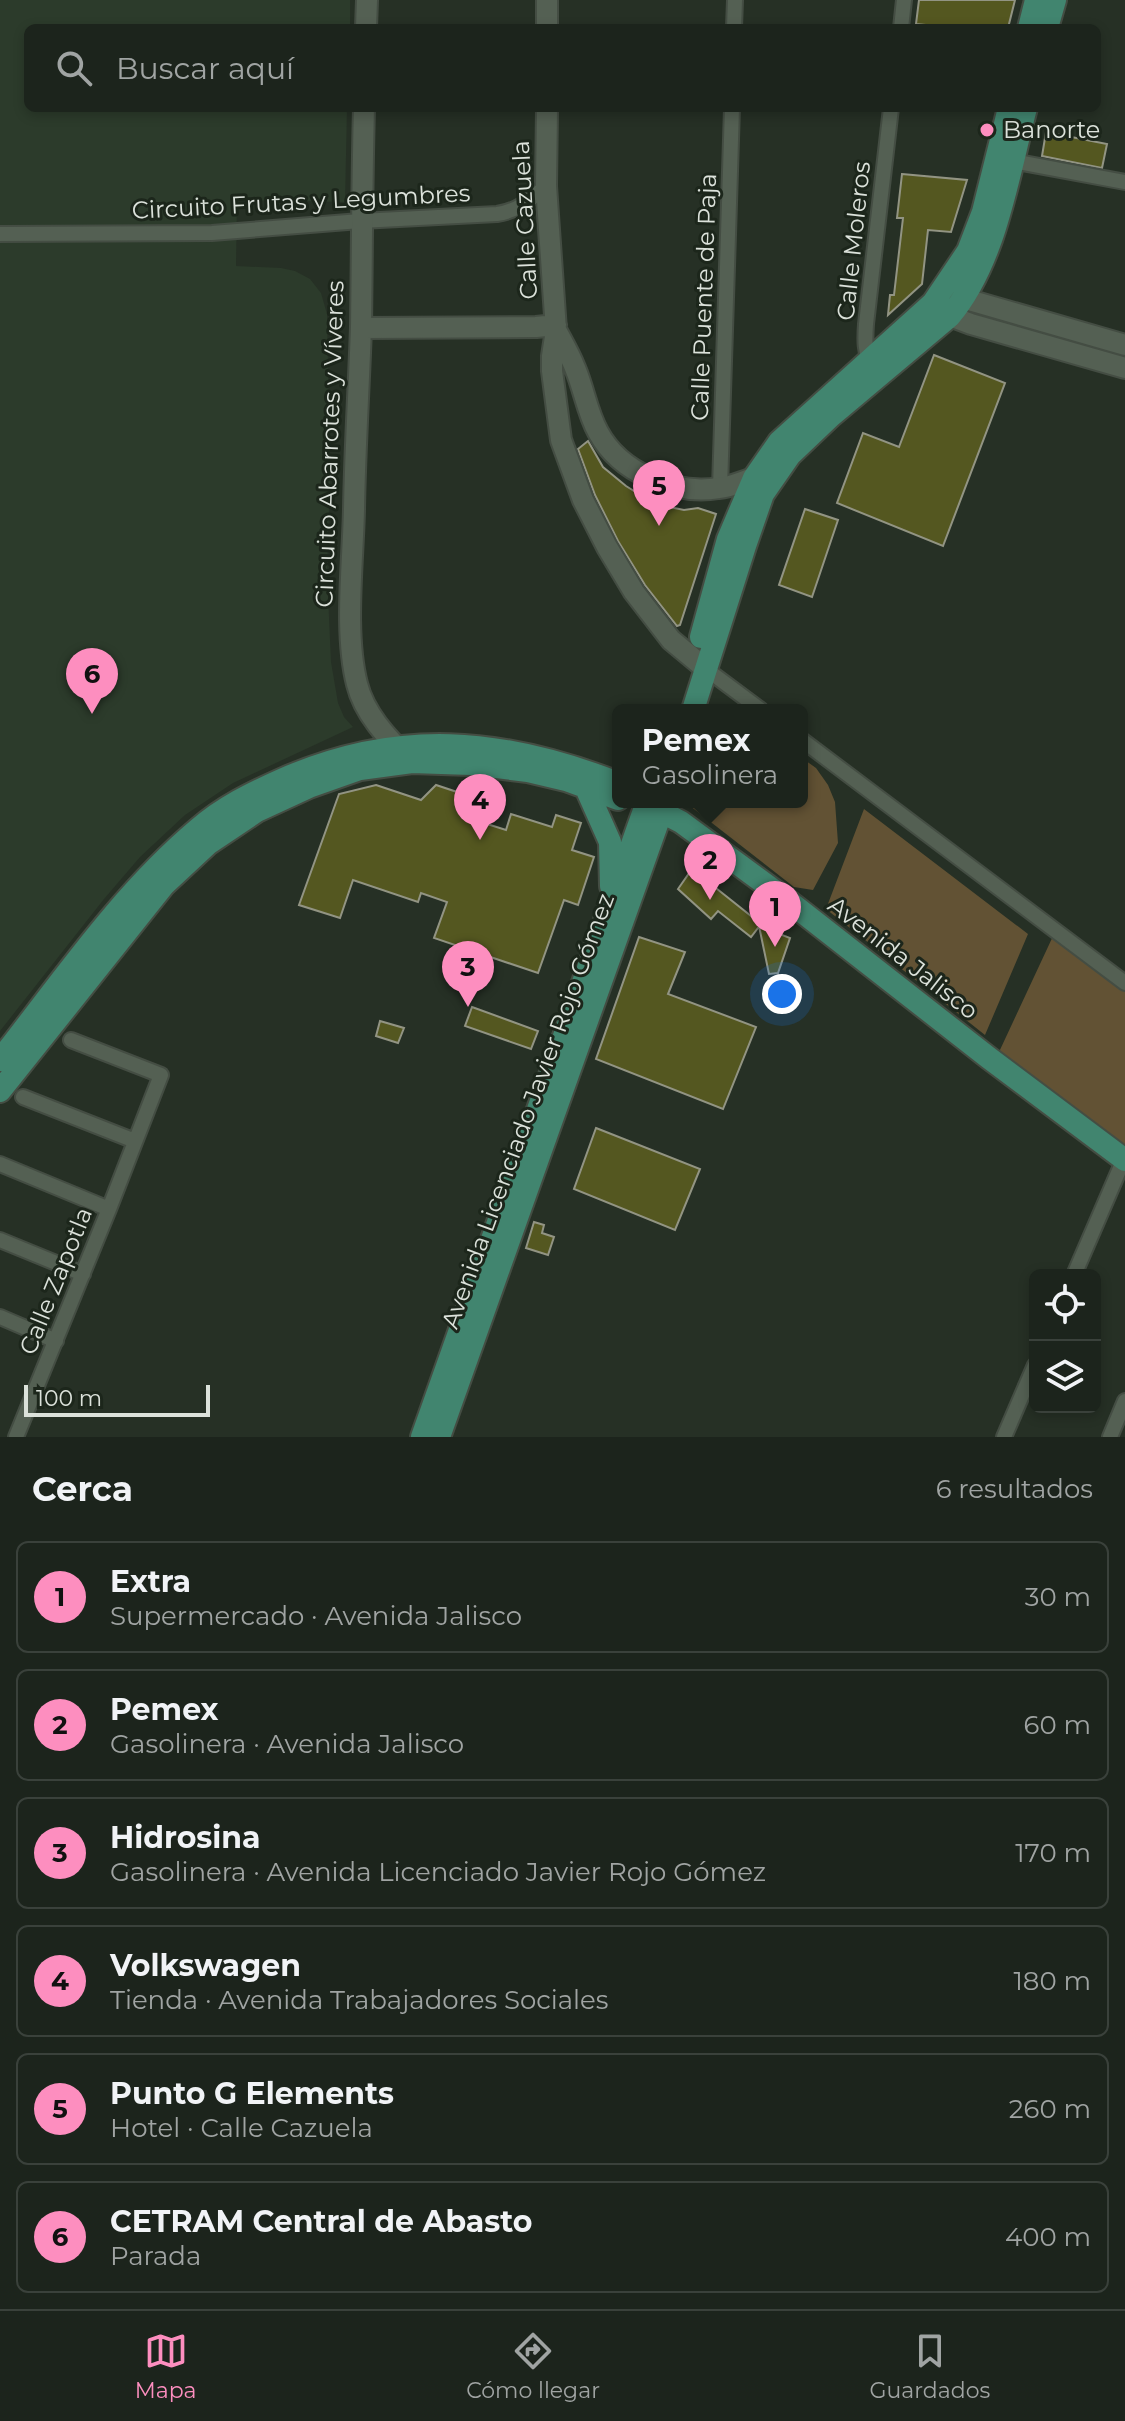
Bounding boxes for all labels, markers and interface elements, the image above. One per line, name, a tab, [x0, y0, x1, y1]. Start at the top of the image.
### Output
search box	[24, 24, 1101, 112]
icon: search	[52, 46, 96, 90]
text: Buscar aquí	[116, 50, 294, 87]
place label: Banorte	[1003, 115, 1100, 144]
marker: Banorte	[978, 121, 996, 139]
street label: Calle Cazuela	[506, 140, 543, 300]
street label: Calle Moleros	[831, 160, 876, 322]
street label: Calle Puente de Paja	[685, 173, 722, 421]
street label: Circuito Frutas y Legumbres	[131, 178, 471, 225]
street label: Circuito Abarrotes y Víveres	[309, 280, 350, 608]
pin: 5	[633, 460, 685, 526]
pin: 6	[66, 648, 118, 714]
popup	[612, 704, 808, 808]
text: Pemex	[642, 722, 750, 759]
text: Gasolinera	[642, 759, 778, 791]
pin: 4	[454, 774, 506, 840]
pin: 2	[684, 834, 736, 900]
pin: 1	[749, 881, 801, 947]
street label: Avenida Licenciado Javier Rojo Gómez	[435, 889, 620, 1332]
street label: Avenida Jalisco	[823, 890, 984, 1025]
pin: 3	[442, 941, 494, 1007]
your location	[762, 974, 802, 1014]
street label: Calle Zapotla	[13, 1203, 98, 1359]
map controls	[1029, 1269, 1101, 1413]
button: locate	[1029, 1269, 1101, 1341]
button: layers	[1029, 1341, 1101, 1413]
scale bar	[24, 1381, 210, 1417]
text: 100 m	[36, 1385, 102, 1412]
text: Cerca	[32, 1468, 133, 1510]
text: 6 resultados	[936, 1473, 1093, 1505]
text: Extra	[110, 1563, 191, 1600]
text: 1	[55, 1581, 65, 1613]
text: 30 m	[1025, 1581, 1091, 1613]
text: Supermercado · Avenida Jalisco	[110, 1600, 522, 1632]
text: Pemex	[110, 1691, 218, 1728]
text: 2	[52, 1709, 68, 1741]
text: 60 m	[1024, 1709, 1091, 1741]
text: Gasolinera · Avenida Jalisco	[110, 1728, 464, 1760]
text: Hidrosina	[110, 1819, 261, 1856]
text: 3	[52, 1837, 68, 1869]
text: 170 m	[1015, 1837, 1091, 1869]
text: Gasolinera · Avenida Licenciado Javier Rojo Gómez	[110, 1856, 766, 1888]
text: Volkswagen	[110, 1947, 301, 1984]
text: 4	[51, 1965, 69, 1997]
text: 180 m	[1013, 1965, 1091, 1997]
text: Tienda · Avenida Trabajadores Sociales	[110, 1984, 608, 2016]
text: Punto G Elements	[110, 2075, 394, 2112]
text: 5	[52, 2093, 68, 2125]
text: 260 m	[1009, 2093, 1091, 2125]
text: Hotel · Calle Cazuela	[110, 2112, 373, 2144]
text: CETRAM Central de Abasto	[110, 2203, 532, 2240]
text: 6	[52, 2221, 68, 2253]
text: 400 m	[1005, 2221, 1091, 2253]
text: Parada	[110, 2240, 201, 2272]
tab: Mapa	[135, 2329, 197, 2404]
tab: Cómo llegar	[466, 2329, 600, 2404]
tab: Guardados	[870, 2329, 990, 2404]

